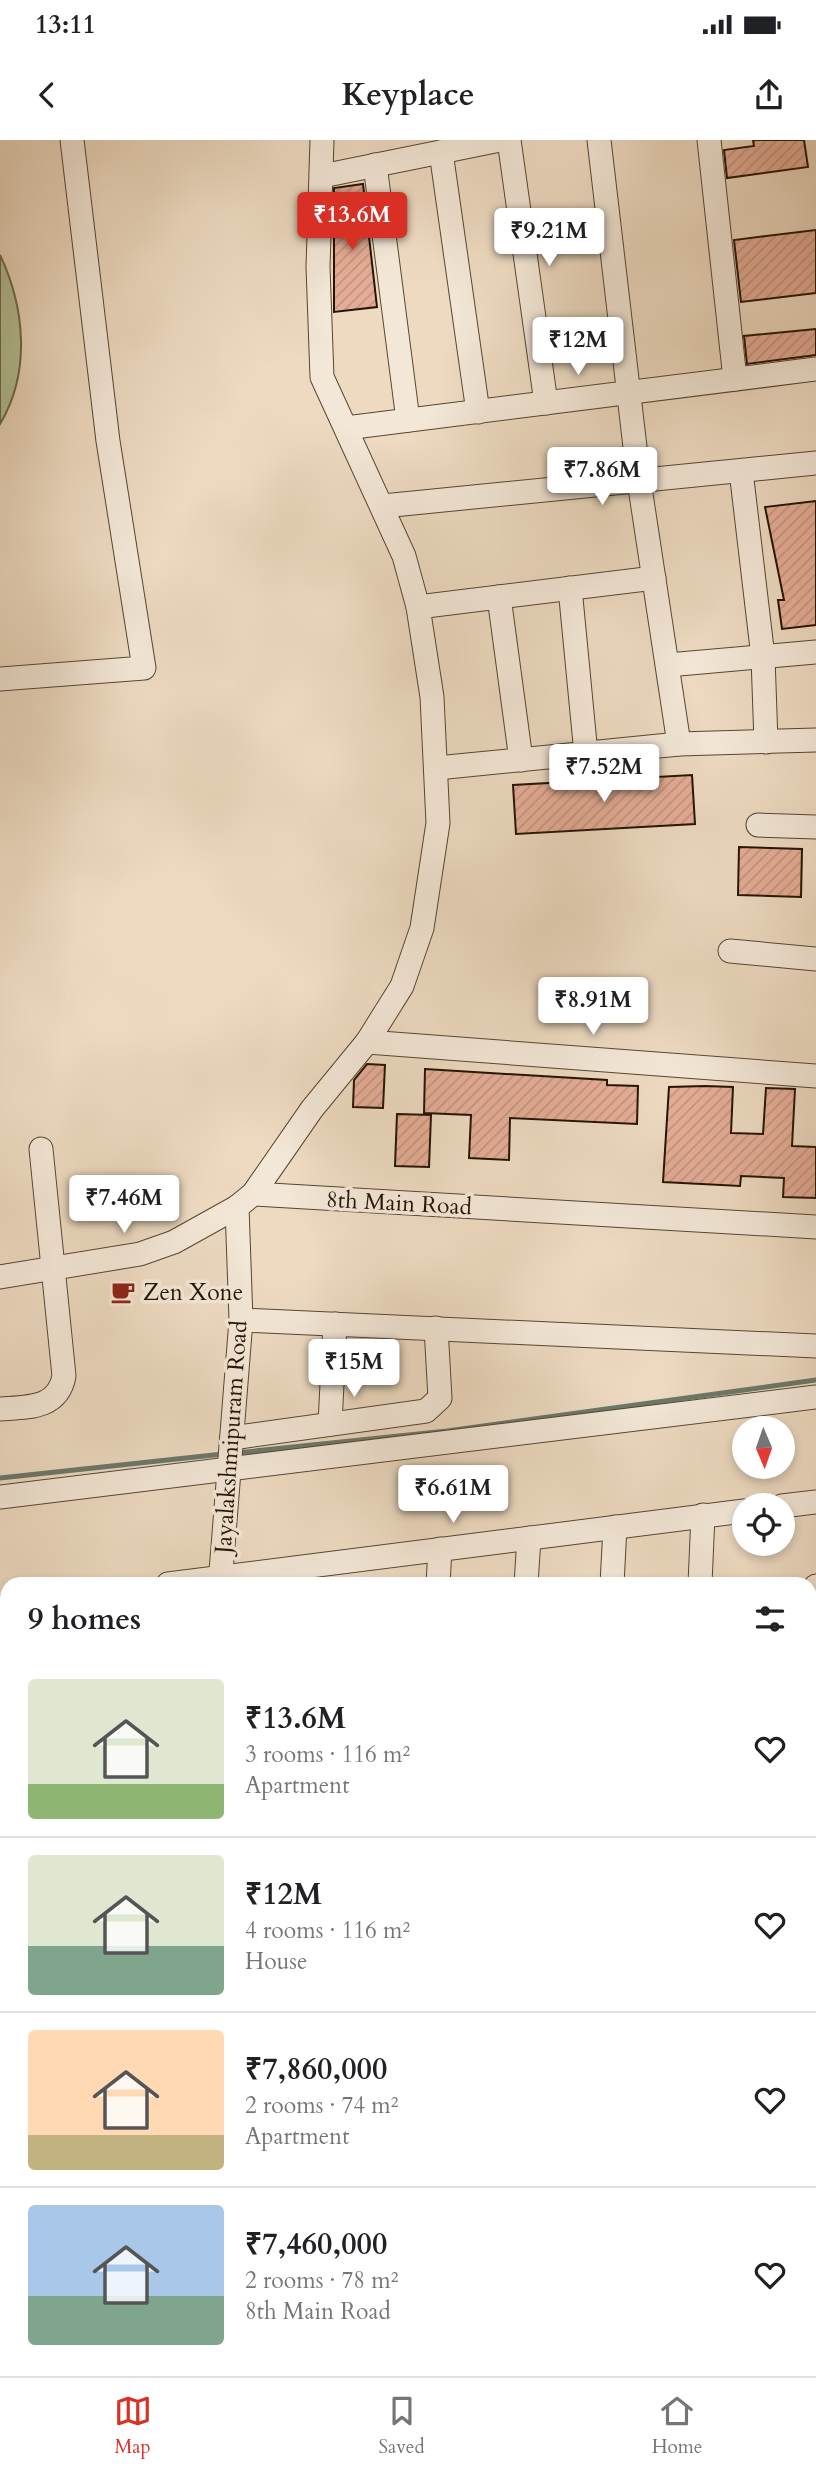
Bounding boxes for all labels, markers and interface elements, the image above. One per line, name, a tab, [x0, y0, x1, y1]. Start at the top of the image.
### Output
text: 13:11	[35, 7, 96, 42]
text: Keyplace	[341, 73, 475, 117]
icon: back	[28, 76, 66, 114]
icon: share	[750, 76, 788, 114]
pin: ₹13.6M	[295, 192, 409, 252]
text: ₹13.6M	[313, 199, 391, 230]
pin: ₹9.21M	[492, 208, 606, 268]
text: ₹9.21M	[510, 215, 588, 246]
pin: ₹12M	[537, 317, 619, 377]
text: ₹12M	[548, 324, 608, 355]
pin: ₹7.86M	[545, 448, 659, 507]
text: ₹7.86M	[563, 454, 641, 485]
pin: ₹7.52M	[547, 744, 661, 804]
text: ₹7.52M	[565, 751, 643, 782]
pin: ₹8.91M	[536, 978, 650, 1037]
text: ₹8.91M	[554, 984, 632, 1015]
pin: ₹7.46M	[67, 1176, 181, 1235]
text: ₹7.46M	[85, 1182, 163, 1213]
street label: 8th Main Road	[325, 1184, 473, 1222]
place label: Zen Xone	[143, 1277, 243, 1308]
cafe icon: Zen Xone	[109, 1278, 137, 1306]
street label: Jayalakshmipuram Road	[207, 1319, 255, 1558]
pin: ₹15M	[313, 1340, 395, 1399]
text: ₹15M	[324, 1346, 384, 1377]
north arrow	[732, 1416, 794, 1479]
map controls	[732, 1416, 795, 1556]
pin: ₹6.61M	[396, 1466, 510, 1525]
text: ₹6.61M	[414, 1472, 492, 1503]
button: locate	[732, 1493, 795, 1556]
text: 9 homes	[28, 1599, 141, 1640]
icon: filters	[751, 1600, 789, 1638]
text: ₹13.6M	[245, 1698, 346, 1739]
icon: home	[84, 1707, 168, 1791]
icon: heart	[751, 1730, 789, 1768]
text: 3 rooms · 116 m²	[245, 1739, 410, 1770]
text: Apartment	[245, 1770, 349, 1801]
text: ₹12M	[245, 1874, 322, 1915]
icon: home	[84, 1883, 168, 1967]
icon: heart	[751, 1906, 789, 1944]
text: 4 rooms · 116 m²	[245, 1915, 410, 1946]
text: House	[245, 1946, 307, 1977]
text: ₹7,860,000	[245, 2049, 387, 2090]
icon: home	[84, 2058, 168, 2142]
icon: heart	[751, 2081, 789, 2119]
text: 2 rooms · 74 m²	[245, 2090, 398, 2121]
text: Apartment	[245, 2121, 349, 2152]
text: ₹7,460,000	[245, 2224, 387, 2265]
icon: home	[84, 2233, 168, 2317]
icon: heart	[751, 2256, 789, 2294]
text: 2 rooms · 78 m²	[245, 2265, 398, 2296]
text: 8th Main Road	[245, 2296, 391, 2327]
tab: Map	[114, 2392, 152, 2460]
tab: Saved	[379, 2392, 425, 2460]
tab: Home	[652, 2392, 702, 2460]

